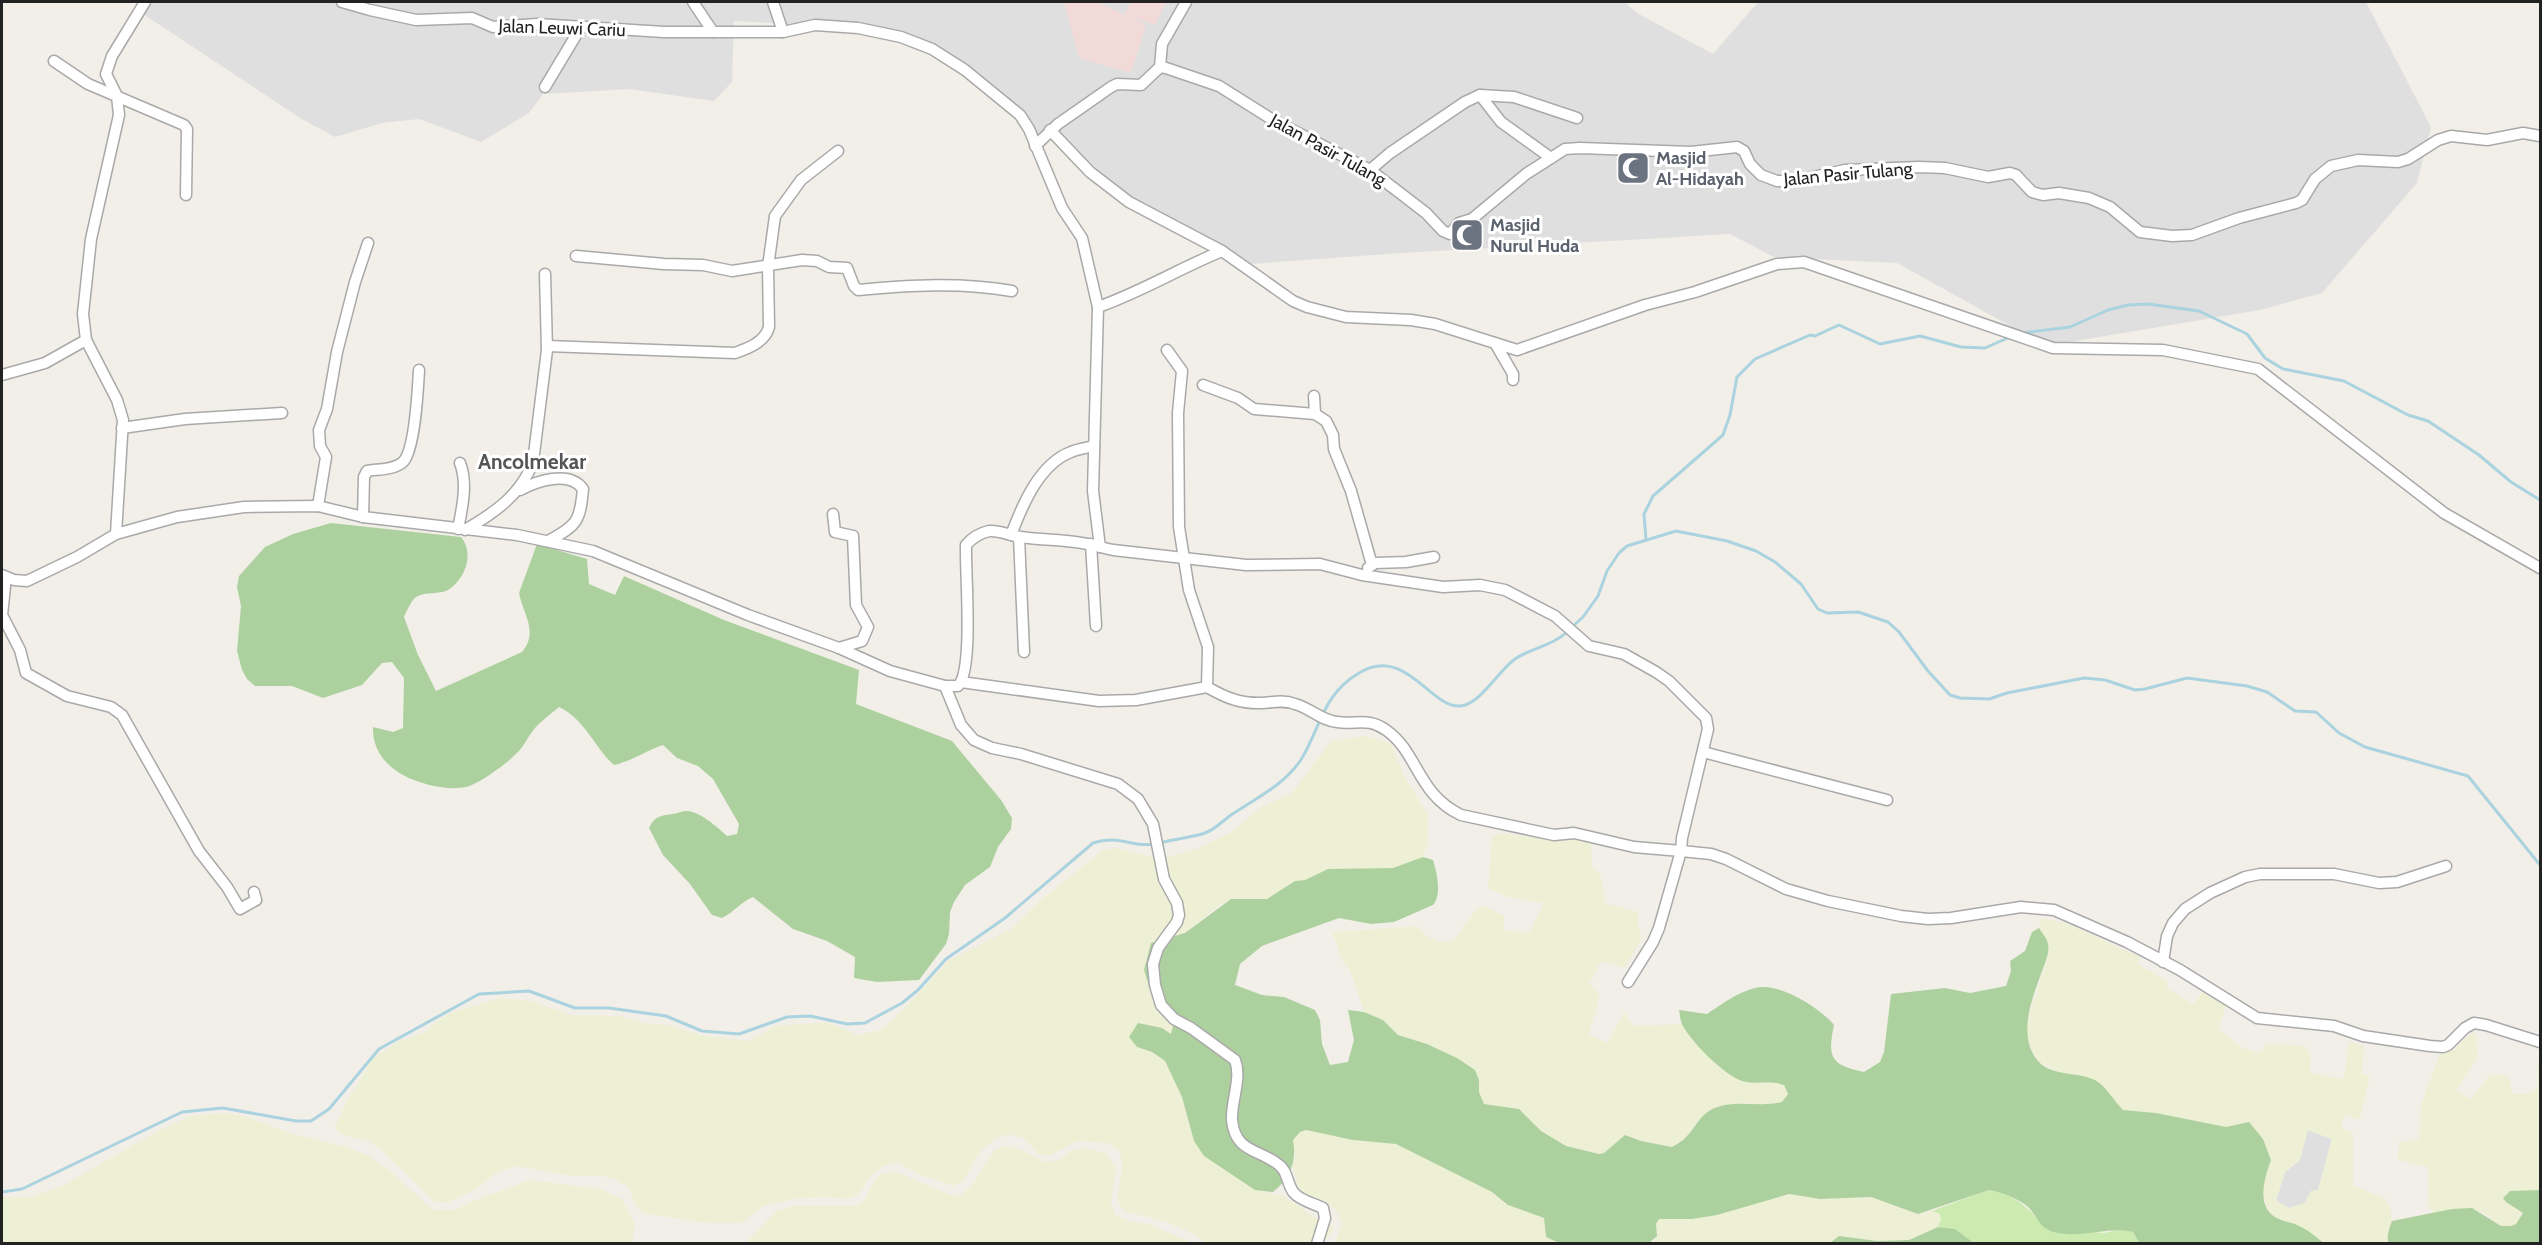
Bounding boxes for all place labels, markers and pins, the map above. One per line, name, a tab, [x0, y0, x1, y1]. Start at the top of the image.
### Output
place label: Masjid Al-Hidayah	[1656, 147, 1744, 190]
mosque icon: Masjid Al-Hidayah	[1615, 150, 1651, 186]
place label: Masjid Nurul Huda	[1490, 214, 1579, 257]
mosque icon: Masjid Nurul Huda	[1449, 217, 1485, 253]

